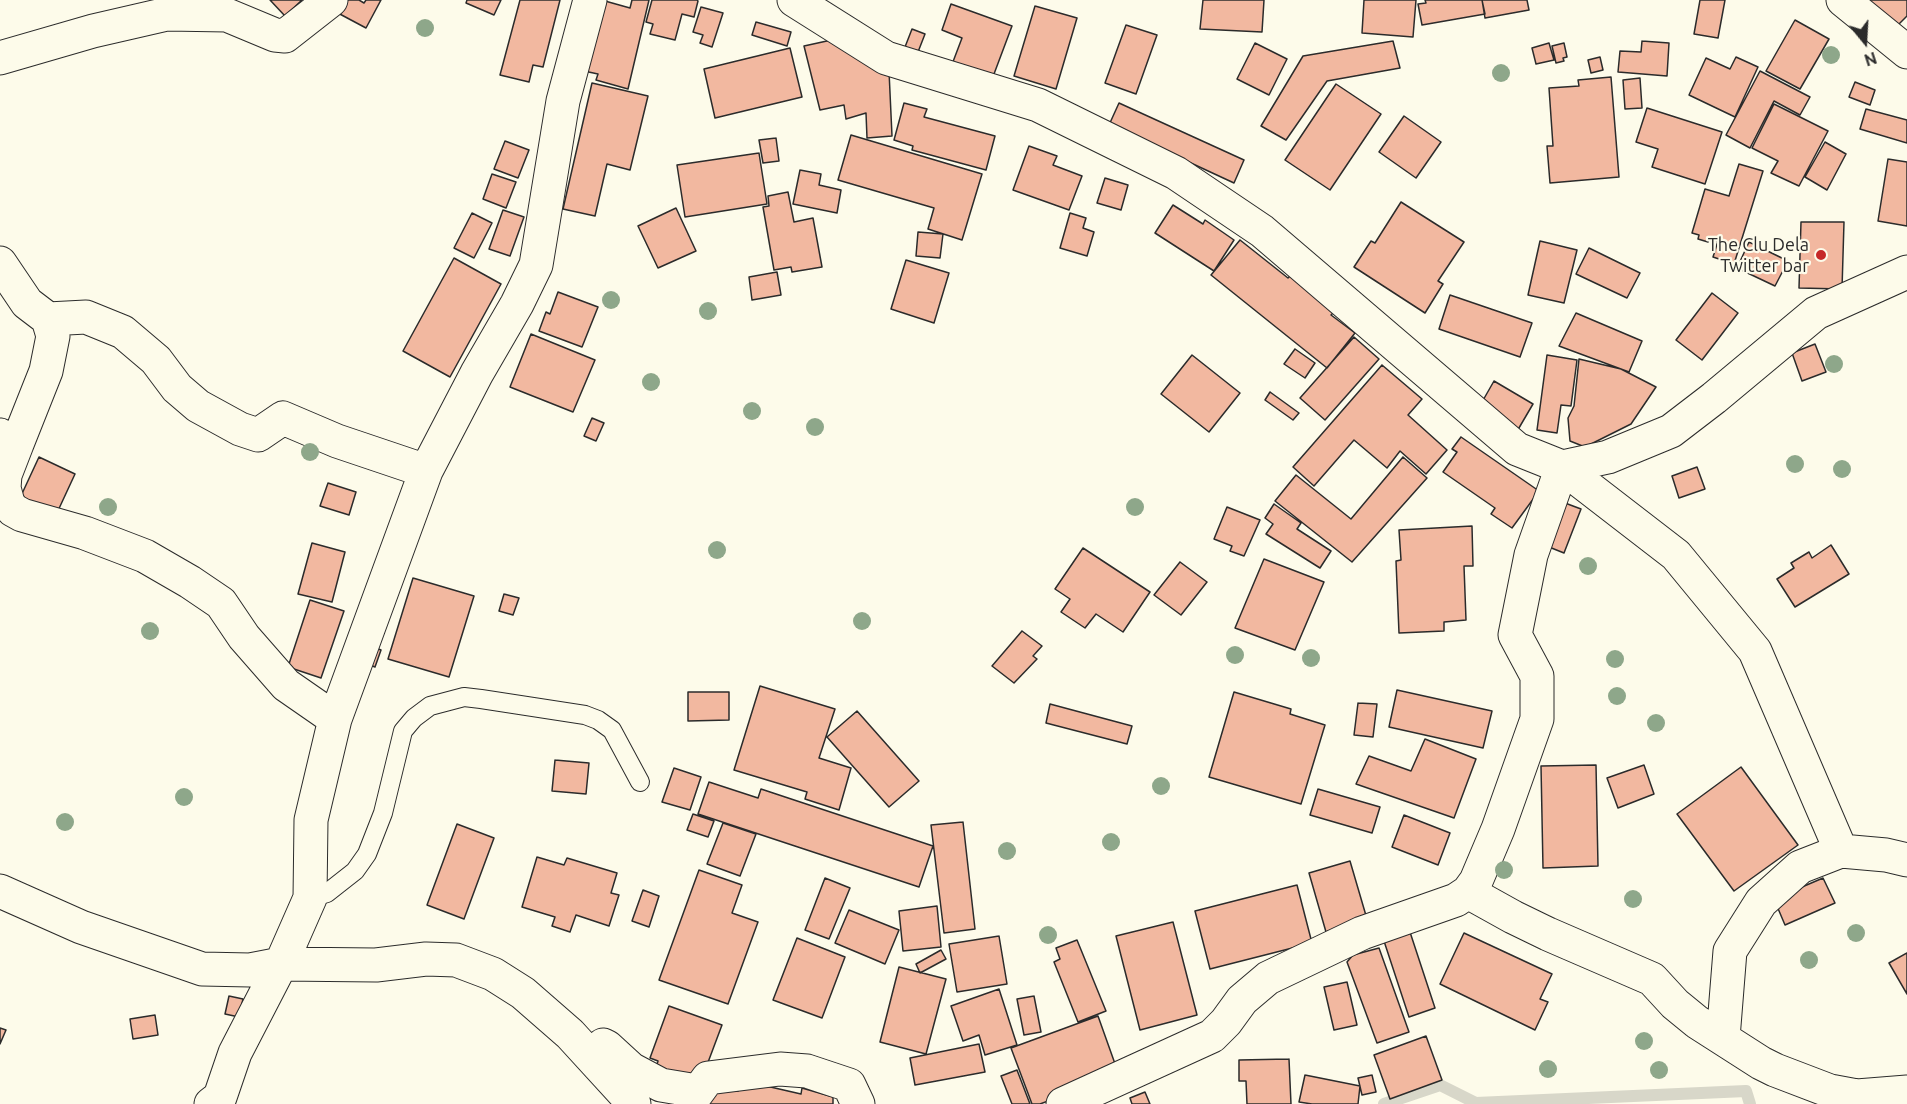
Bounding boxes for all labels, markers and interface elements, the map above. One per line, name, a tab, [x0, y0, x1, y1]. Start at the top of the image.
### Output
north arrow	[1835, 12, 1895, 72]
text: N	[1862, 49, 1879, 70]
place label: The Clu Dela Twitter bar	[1708, 234, 1809, 276]
marker: The Clu Dela Twitter bar	[1814, 248, 1828, 262]

